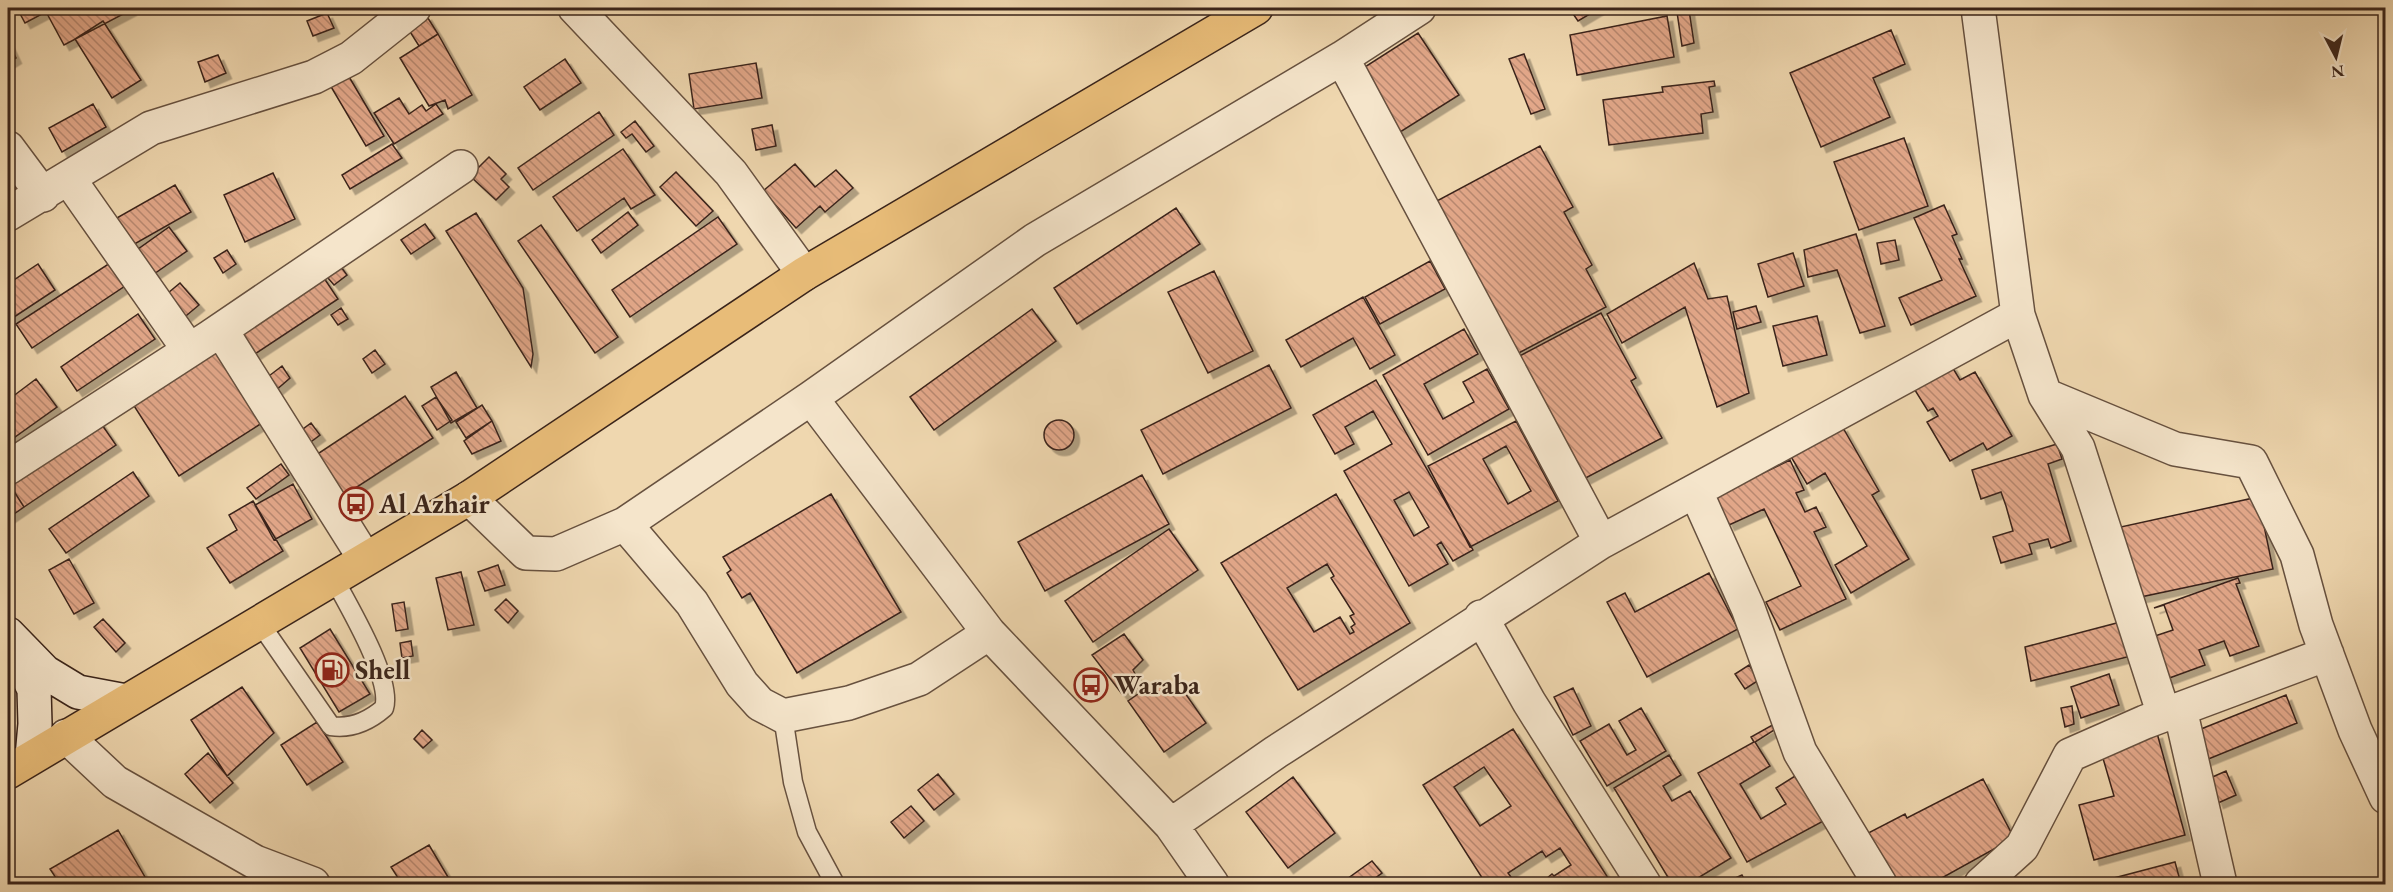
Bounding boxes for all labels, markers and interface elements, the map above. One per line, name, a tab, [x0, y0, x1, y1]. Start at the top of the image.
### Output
north arrow	[2306, 27, 2366, 87]
text: N	[2330, 60, 2345, 83]
bus stop icon: Al Azhair	[338, 486, 374, 522]
place label: Al Azhair	[378, 486, 491, 521]
fuel station icon: Shell	[314, 652, 350, 688]
place label: Shell	[355, 652, 410, 687]
bus stop icon: Waraba	[1073, 667, 1109, 703]
place label: Waraba	[1114, 667, 1200, 702]

